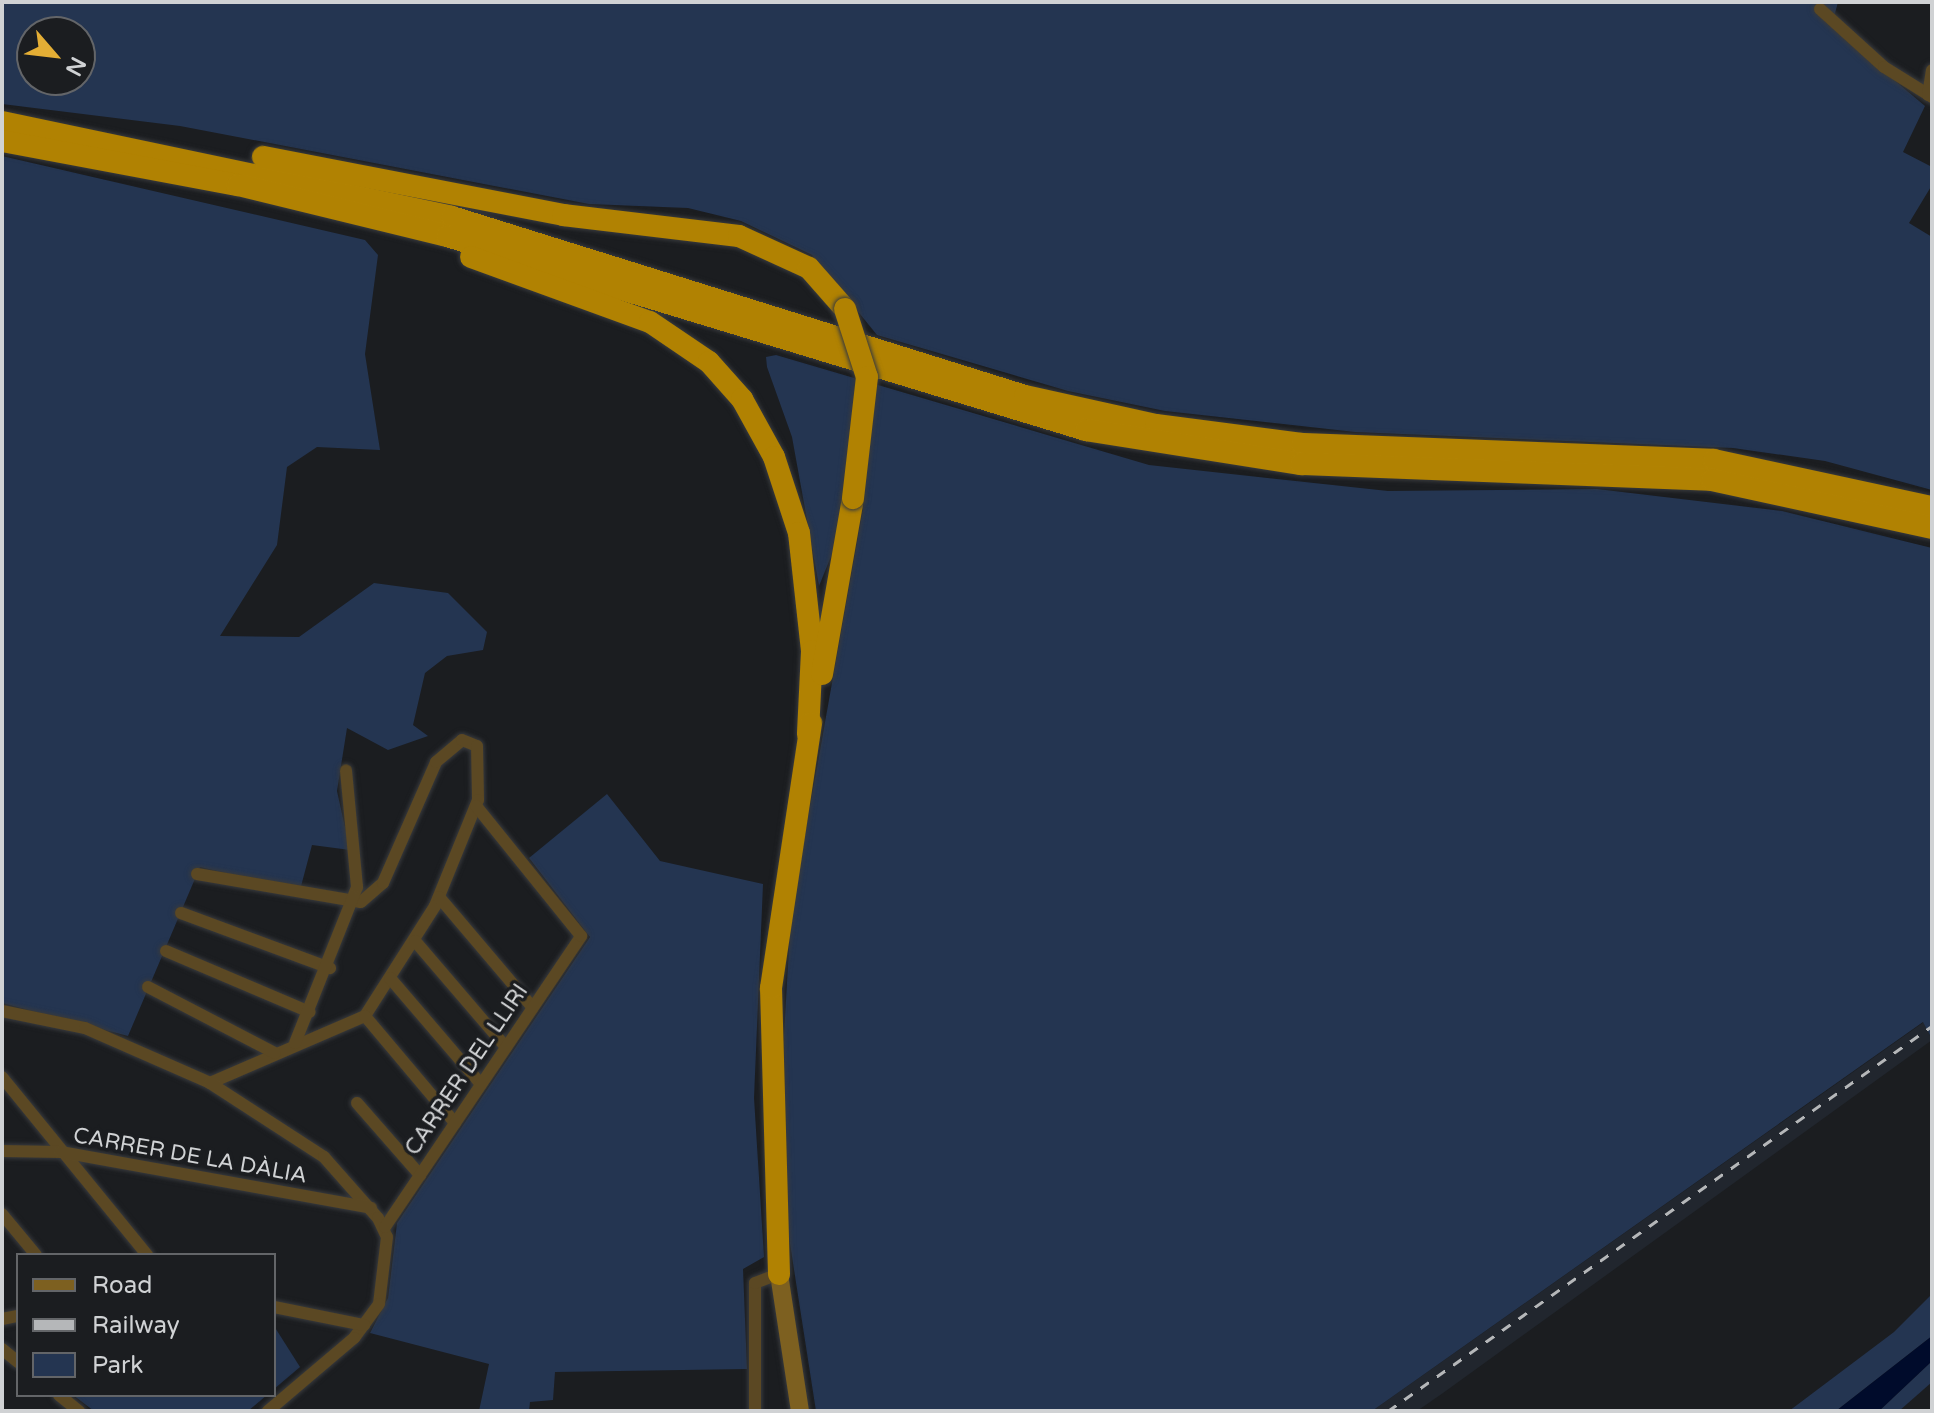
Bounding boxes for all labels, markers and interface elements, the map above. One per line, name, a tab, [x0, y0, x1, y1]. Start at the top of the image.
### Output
north arrow	[16, 16, 96, 96]
text: N	[60, 52, 91, 80]
street label: CARRER DEL LLIRI	[400, 979, 534, 1161]
street label: CARRER DE LA DÀLIA	[71, 1122, 309, 1190]
legend	[16, 1253, 276, 1397]
text: Road	[92, 1271, 152, 1300]
text: Railway	[92, 1311, 180, 1340]
text: Park	[92, 1351, 143, 1380]

